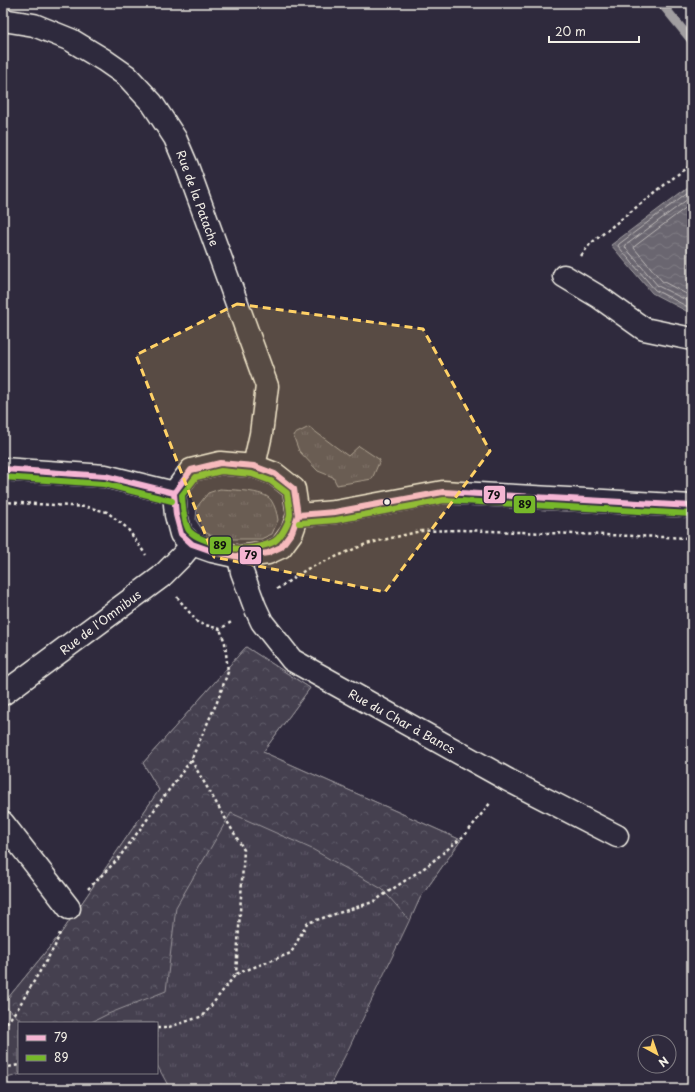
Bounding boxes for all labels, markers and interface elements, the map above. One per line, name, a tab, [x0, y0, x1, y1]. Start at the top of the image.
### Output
scale bar	[549, 18, 639, 44]
text: 20 m	[555, 22, 586, 40]
street label: Rue de la Patache	[172, 147, 224, 249]
line badge: 79	[483, 485, 506, 504]
text: 79	[488, 486, 501, 503]
line badge: 89	[513, 495, 536, 514]
text: 89	[518, 495, 532, 512]
unlabelled marker	[382, 497, 392, 507]
line badge: 89	[209, 536, 232, 555]
text: 89	[213, 536, 227, 553]
line badge: 79	[239, 546, 262, 565]
text: 79	[245, 546, 258, 563]
street label: Rue de l'Omnibus	[55, 585, 145, 659]
street label: Rue du Char à Bancs	[345, 684, 459, 758]
legend	[18, 1022, 158, 1074]
text: 79	[54, 1028, 68, 1046]
north arrow	[637, 1034, 677, 1074]
text: 89	[54, 1048, 68, 1066]
text: N	[655, 1053, 673, 1072]

